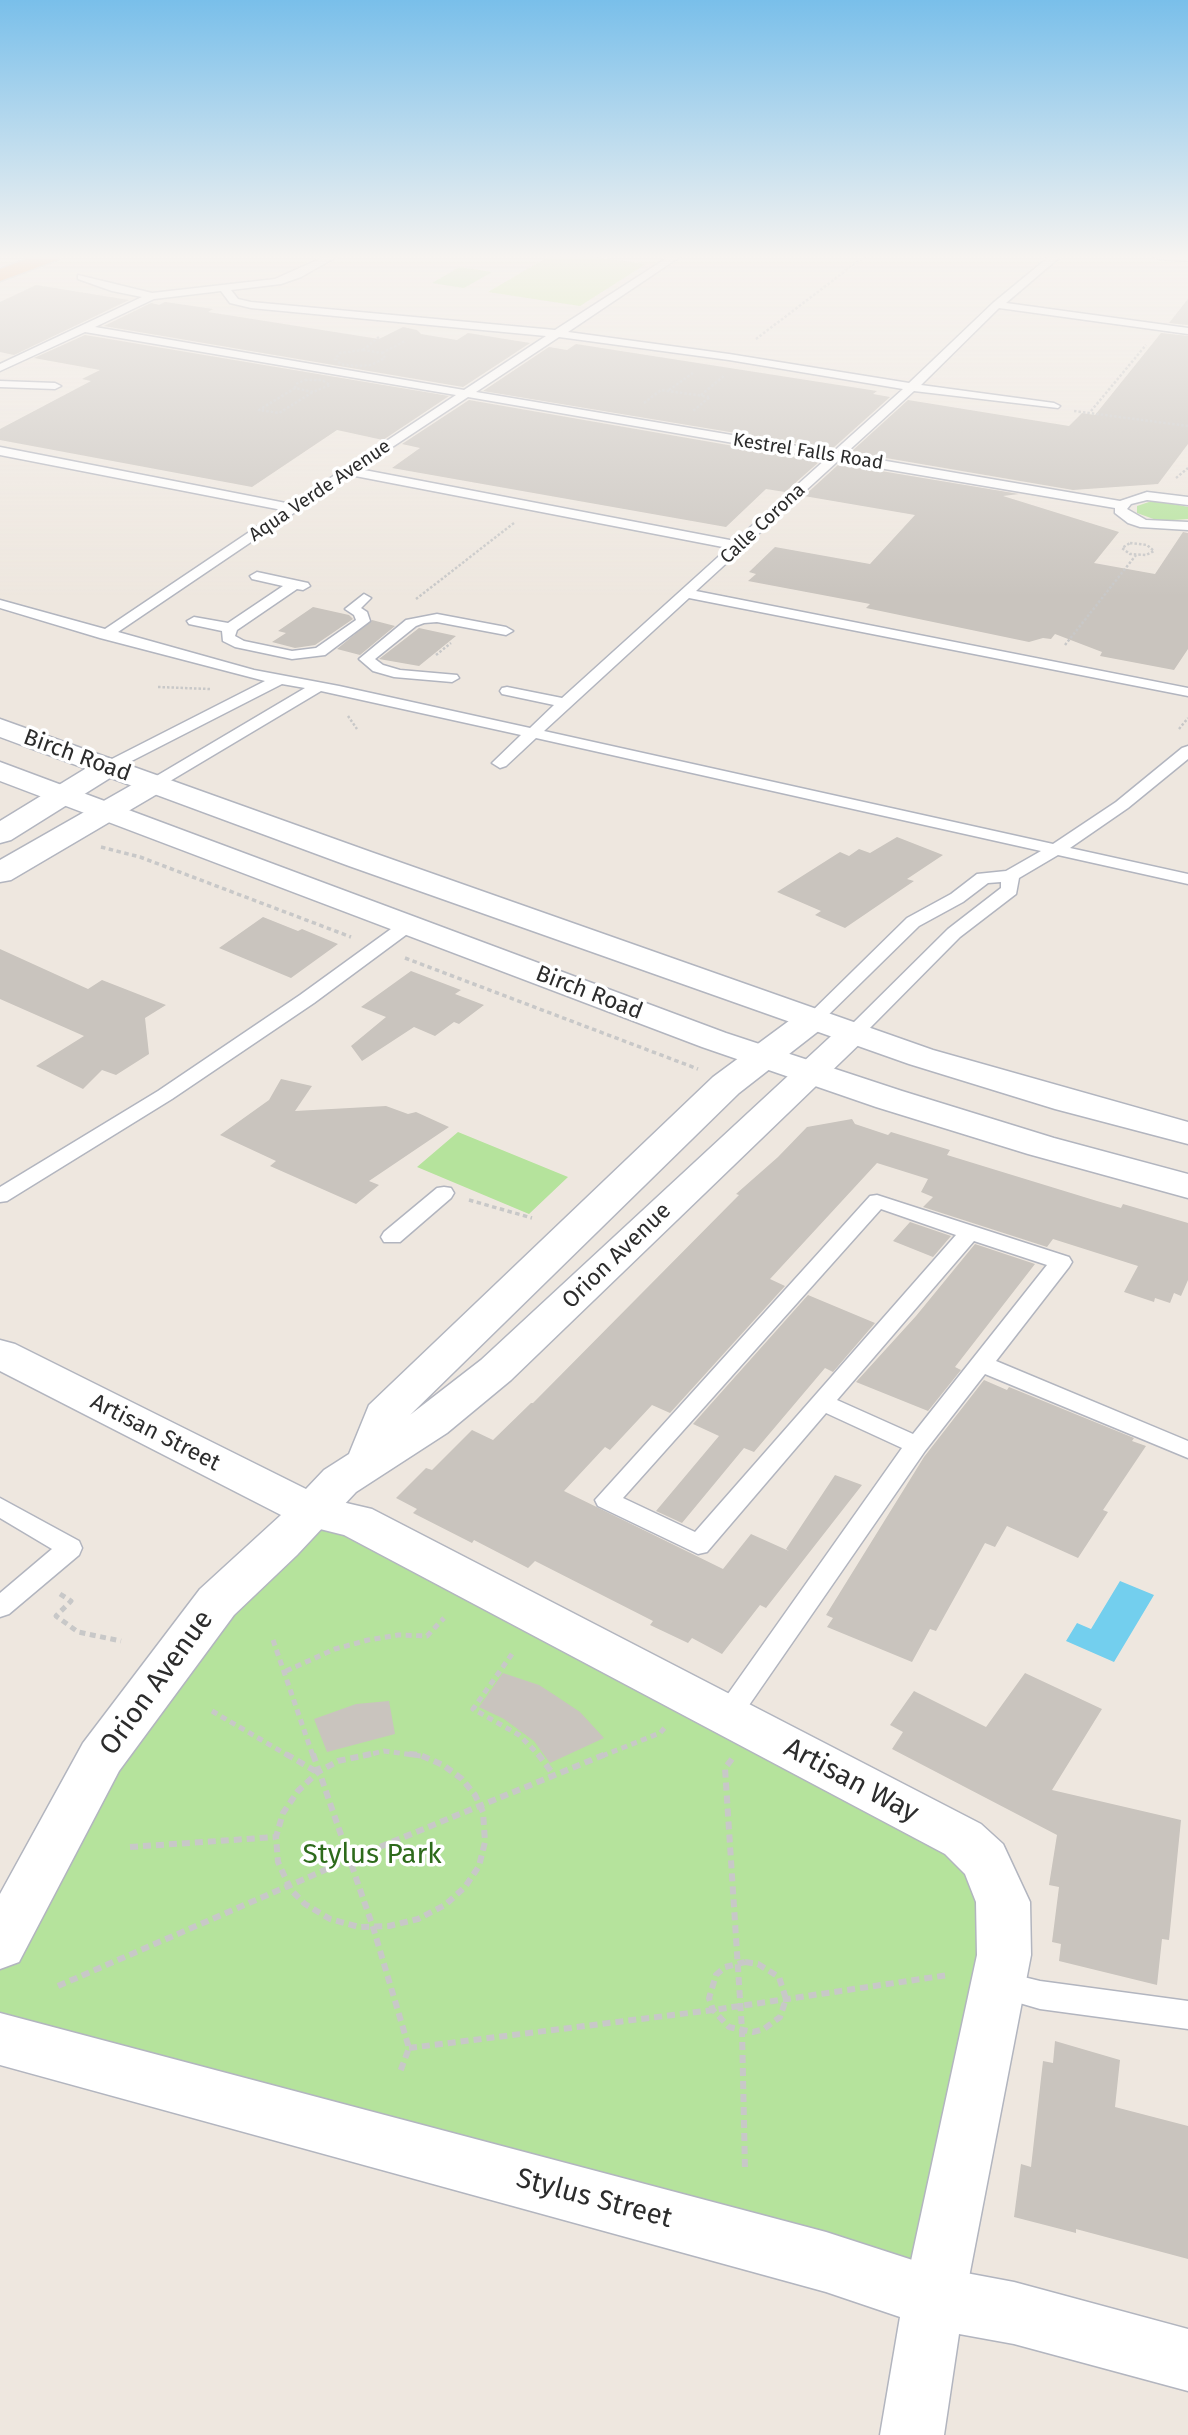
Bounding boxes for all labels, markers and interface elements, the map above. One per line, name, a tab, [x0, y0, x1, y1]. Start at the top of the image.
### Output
street label: Kestrel Falls Road	[731, 429, 885, 475]
street label: Aqua Verde Avenue	[245, 435, 395, 547]
street label: Calle Corona	[716, 479, 810, 569]
street label: Birch Road	[20, 724, 134, 788]
street label: Birch Road	[532, 960, 646, 1026]
street label: Orion Avenue	[557, 1197, 677, 1315]
street label: Artisan Street	[86, 1389, 224, 1477]
street label: Orion Avenue	[93, 1604, 221, 1762]
street label: Artisan Way	[778, 1732, 924, 1830]
park label: Stylus Park	[302, 1838, 442, 1872]
street label: Stylus Street	[512, 2162, 676, 2236]

